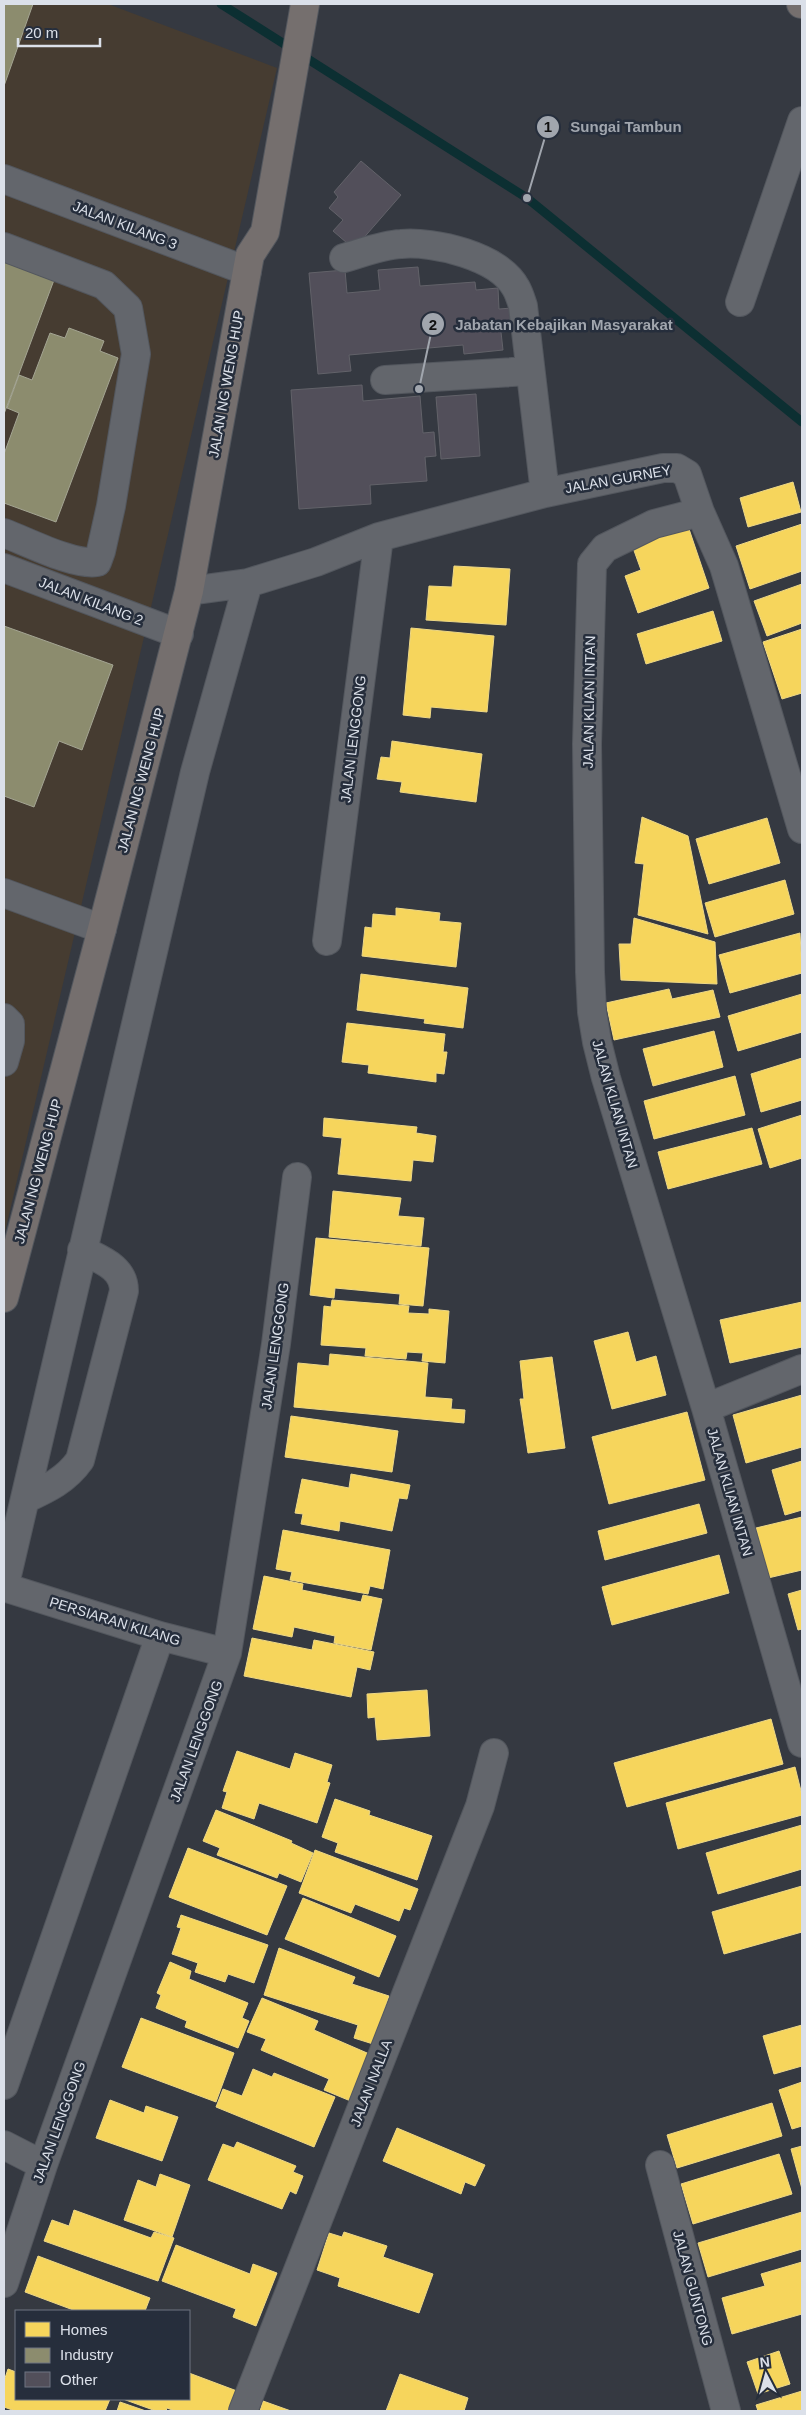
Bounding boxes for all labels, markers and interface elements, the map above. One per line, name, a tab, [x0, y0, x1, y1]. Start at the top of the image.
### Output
scale bar	[18, 15, 100, 47]
text: 20 m	[25, 24, 58, 41]
callout: Sungai Tambun	[536, 112, 692, 142]
text: 1	[544, 118, 552, 135]
text: Sungai Tambun	[570, 118, 682, 135]
street label: JALAN KILANG 3	[71, 198, 180, 252]
street label: JALAN NG WENG HUP	[205, 309, 247, 459]
callout: Jabatan Kebajikan Masyarakat	[420, 309, 683, 339]
text: 2	[429, 316, 437, 333]
text: Jabatan Kebajikan Masyarakat	[455, 316, 673, 333]
street label: JALAN GURNEY	[564, 462, 673, 496]
street label: JALAN KILANG 2	[37, 574, 146, 628]
street label: JALAN KLIAN INTAN	[580, 635, 598, 769]
street label: JALAN LENGGONG	[337, 674, 369, 804]
street label: JALAN NG WENG HUP	[114, 706, 168, 854]
street label: JALAN KLIAN INTAN	[589, 1038, 641, 1170]
street label: JALAN NG WENG HUP	[11, 1097, 65, 1245]
street label: JALAN LENGGONG	[258, 1281, 292, 1411]
street label: JALAN KLIAN INTAN	[704, 1426, 756, 1558]
street label: PERSIARAN KILANG	[48, 1593, 182, 1649]
street label: JALAN LENGGONG	[167, 1678, 225, 1804]
street label: JALAN NALLA	[347, 2037, 395, 2129]
street label: JALAN LENGGONG	[30, 2059, 88, 2185]
street label: JALAN GUNTONG	[670, 2229, 716, 2347]
legend	[15, 2310, 190, 2400]
text: Homes	[60, 2321, 108, 2338]
text: Industry	[60, 2346, 114, 2363]
north arrow	[741, 2350, 791, 2400]
text: N	[759, 2354, 771, 2371]
text: Other	[60, 2371, 98, 2388]

